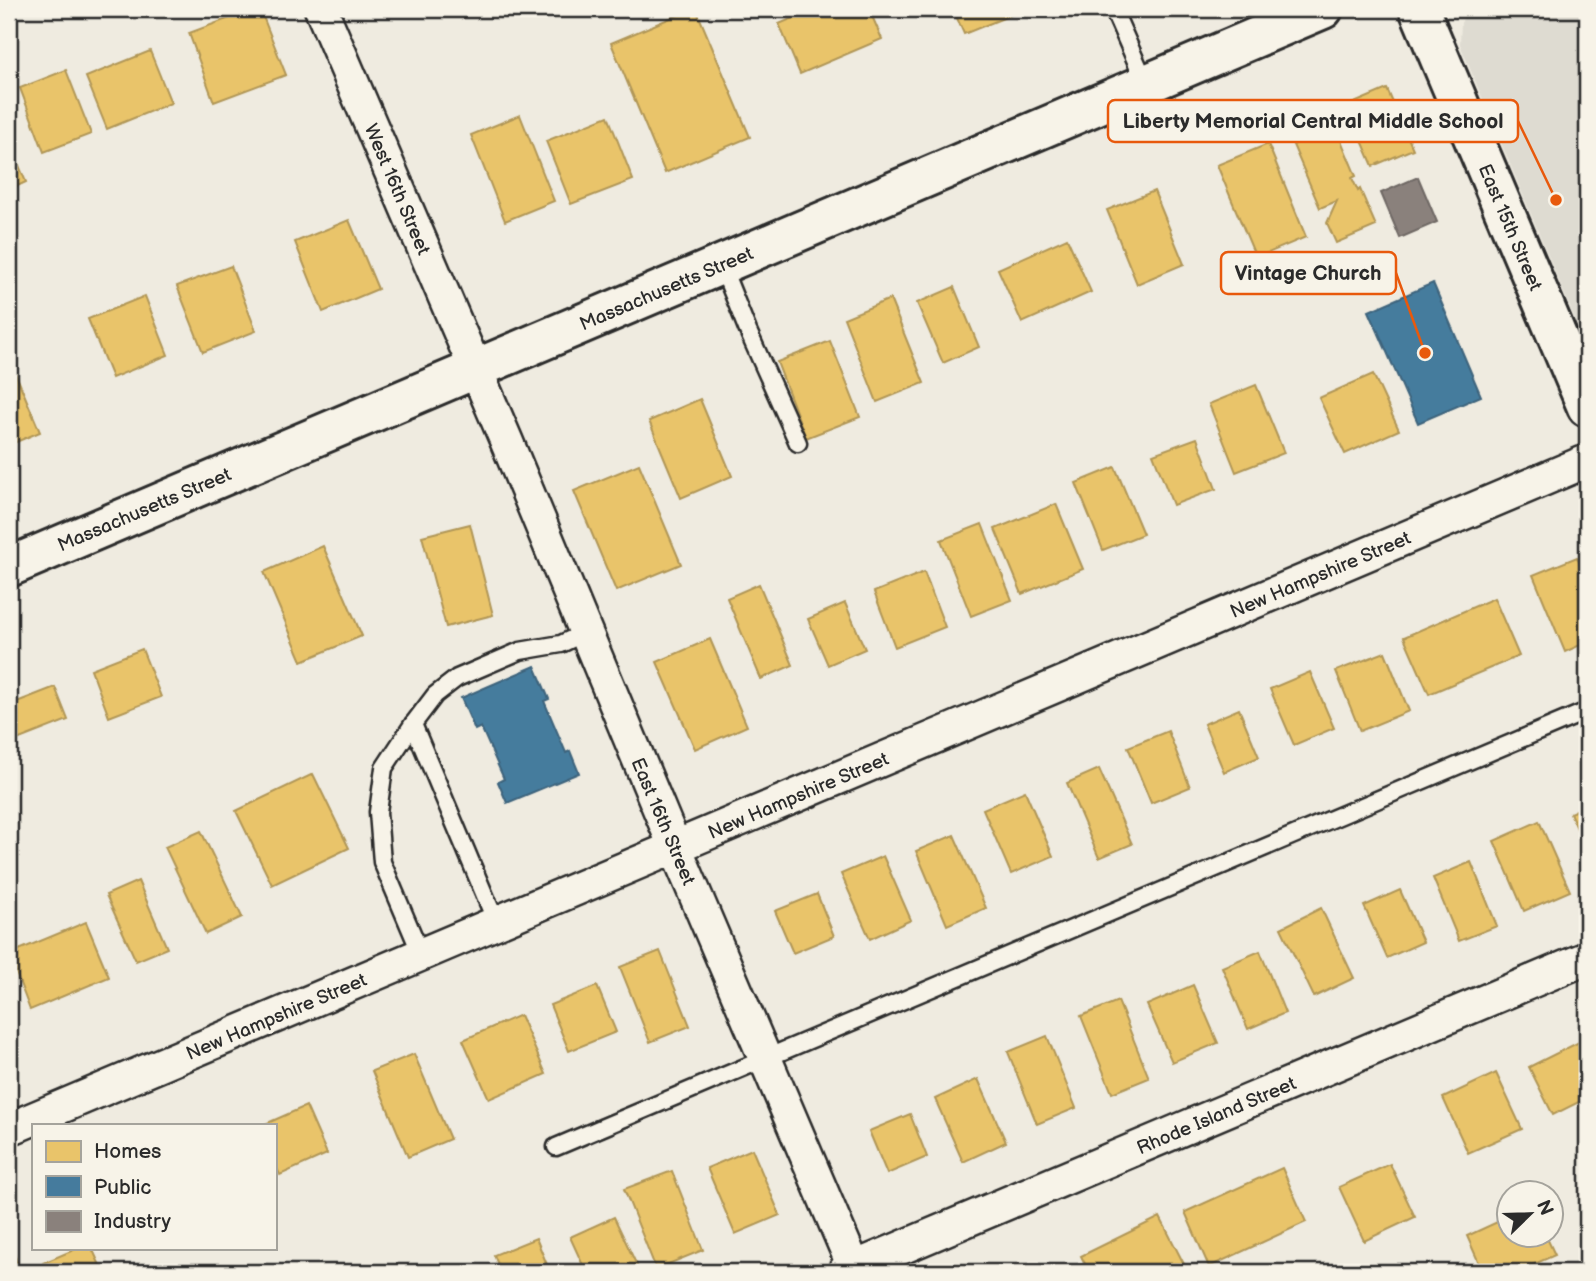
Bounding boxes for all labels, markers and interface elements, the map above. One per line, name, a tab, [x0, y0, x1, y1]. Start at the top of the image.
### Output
callout: Liberty Memorial Central Middle School	[1108, 100, 1518, 142]
text: Liberty Memorial Central Middle School	[1123, 109, 1503, 134]
street label: West 16th Street	[359, 121, 435, 259]
street label: East 15th Street	[1473, 161, 1547, 294]
street label: Massachusetts Street	[576, 242, 757, 336]
callout: Vintage Church	[1221, 252, 1396, 294]
text: Vintage Church	[1235, 261, 1381, 286]
street label: Massachusetts Street	[54, 463, 235, 557]
street label: New Hampshire Street	[1227, 527, 1414, 624]
street label: New Hampshire Street	[705, 748, 892, 845]
street label: East 16th Street	[625, 755, 700, 889]
street label: New Hampshire Street	[183, 969, 370, 1066]
street label: Rhode Island Street	[1133, 1072, 1300, 1160]
legend	[32, 1124, 276, 1250]
text: Homes	[94, 1139, 162, 1164]
text: Public	[94, 1175, 152, 1200]
north arrow	[1494, 1180, 1564, 1250]
text: N	[1531, 1197, 1558, 1219]
text: Industry	[94, 1209, 172, 1234]

